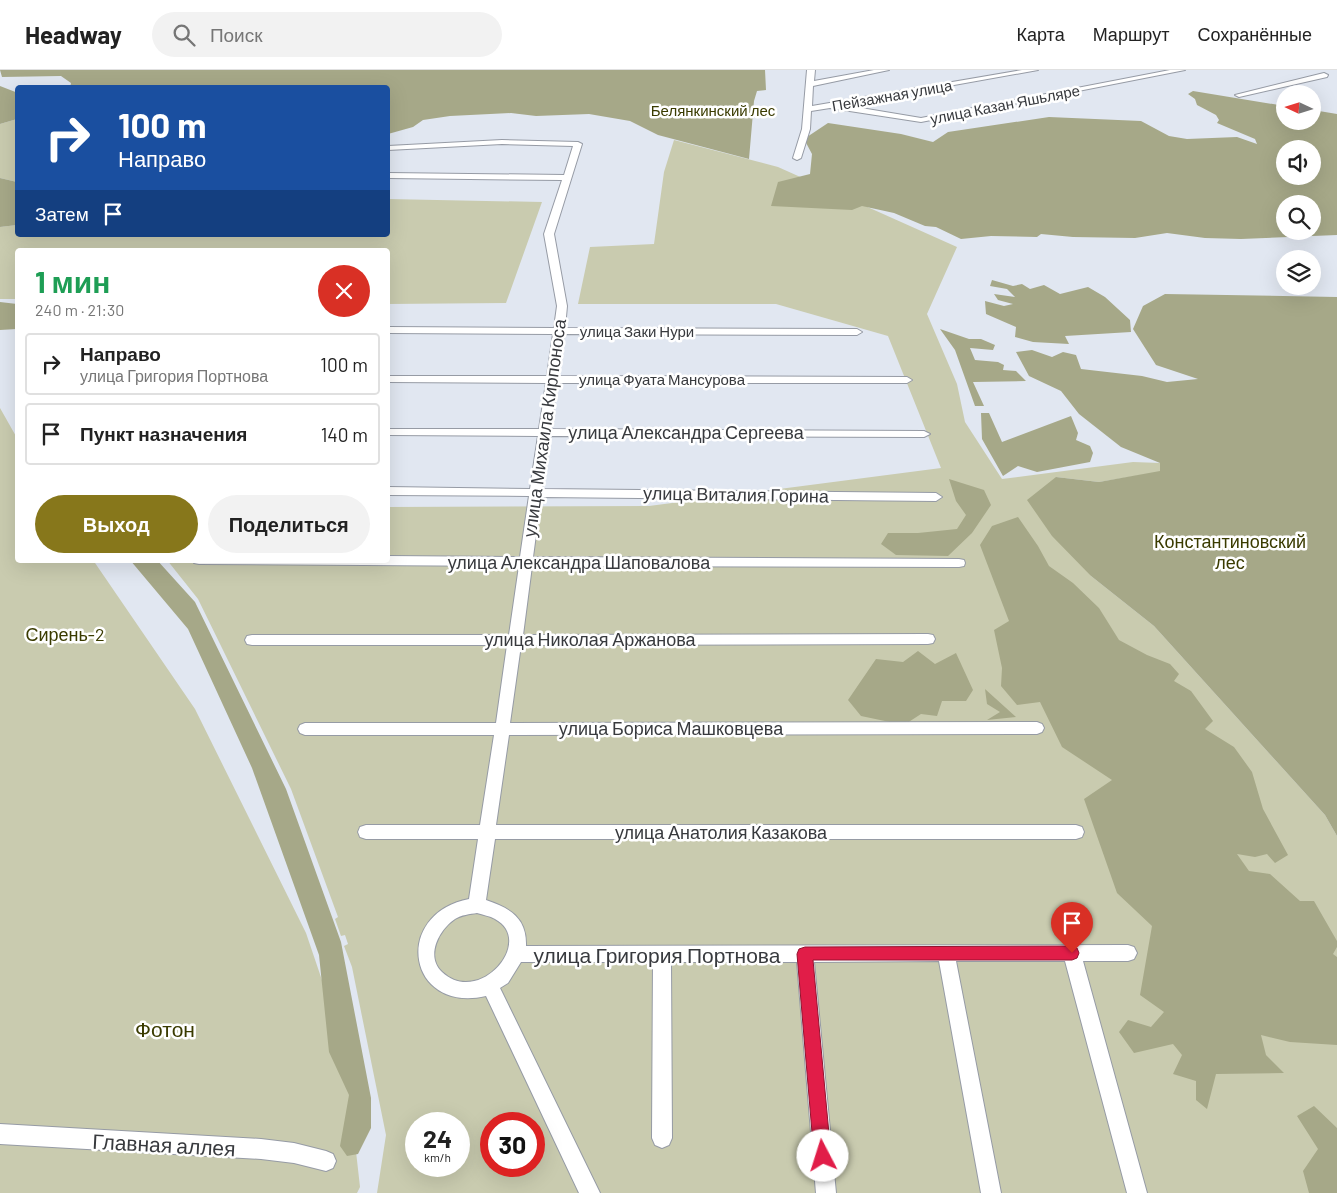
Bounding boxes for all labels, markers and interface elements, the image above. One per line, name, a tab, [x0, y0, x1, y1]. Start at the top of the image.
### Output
search box	[152, 12, 502, 57]
text: Headway	[25, 20, 122, 49]
icon: search	[170, 21, 198, 49]
text: Поиск	[210, 23, 263, 46]
text: Карта	[1017, 23, 1065, 45]
text: Маршрут	[1093, 23, 1169, 45]
text: Сохранённые	[1197, 23, 1312, 45]
street label: Пейзажная улица	[830, 75, 954, 114]
street label: улица Казан Яшьляре	[929, 81, 1081, 127]
north arrow	[1276, 85, 1321, 130]
map controls	[1276, 85, 1321, 295]
park label: Белянкинский лес	[651, 101, 776, 119]
text: 100 m	[118, 103, 207, 145]
icon: right	[35, 105, 100, 170]
button: sound	[1276, 140, 1321, 185]
text: Направо	[118, 145, 206, 171]
button: search	[1276, 195, 1321, 240]
icon: arrive	[99, 200, 127, 228]
text: Затем	[35, 202, 89, 225]
button: layers	[1276, 250, 1321, 295]
text: 1 мин	[35, 263, 110, 299]
button: close	[318, 265, 370, 317]
text: 240 m · 21:30	[35, 300, 124, 319]
street label: улица Михаила Кирпоноса	[518, 316, 570, 539]
street label: улица Заки Нури	[580, 322, 694, 340]
text: Направо	[80, 342, 161, 365]
icon: right	[37, 350, 65, 378]
text: 100 m	[320, 353, 368, 376]
text: улица Григория Портнова	[80, 366, 268, 385]
street label: улица Фуата Мансурова	[579, 370, 746, 388]
icon: arrive	[37, 420, 65, 448]
street label: улица Александра Сергеева	[568, 421, 805, 443]
text: Пункт назначения	[80, 422, 247, 445]
text: 140 m	[321, 423, 368, 446]
street label: улица Виталия Горина	[643, 481, 830, 507]
button: Выход	[35, 495, 198, 553]
button: Поделиться	[208, 495, 370, 553]
park label: Константиновский лес	[1154, 530, 1306, 573]
street label: улица Александра Шаповалова	[448, 551, 711, 573]
park label: Сирень-2	[25, 623, 105, 645]
street label: улица Николая Аржанова	[484, 628, 697, 650]
street label: улица Бориса Машковцева	[559, 717, 784, 739]
street label: улица Анатолия Казакова	[615, 821, 828, 843]
pin	[1051, 902, 1093, 953]
icon: arrive	[1058, 909, 1086, 937]
street label: улица Григория Портнова	[534, 942, 781, 967]
park label: Фотон	[135, 1016, 195, 1041]
speed limit sign: 30	[480, 1112, 545, 1177]
text: 24	[423, 1123, 452, 1153]
street label: Главная аллея	[92, 1128, 236, 1160]
position arrow	[796, 1129, 848, 1181]
text: km/h	[424, 1150, 451, 1164]

